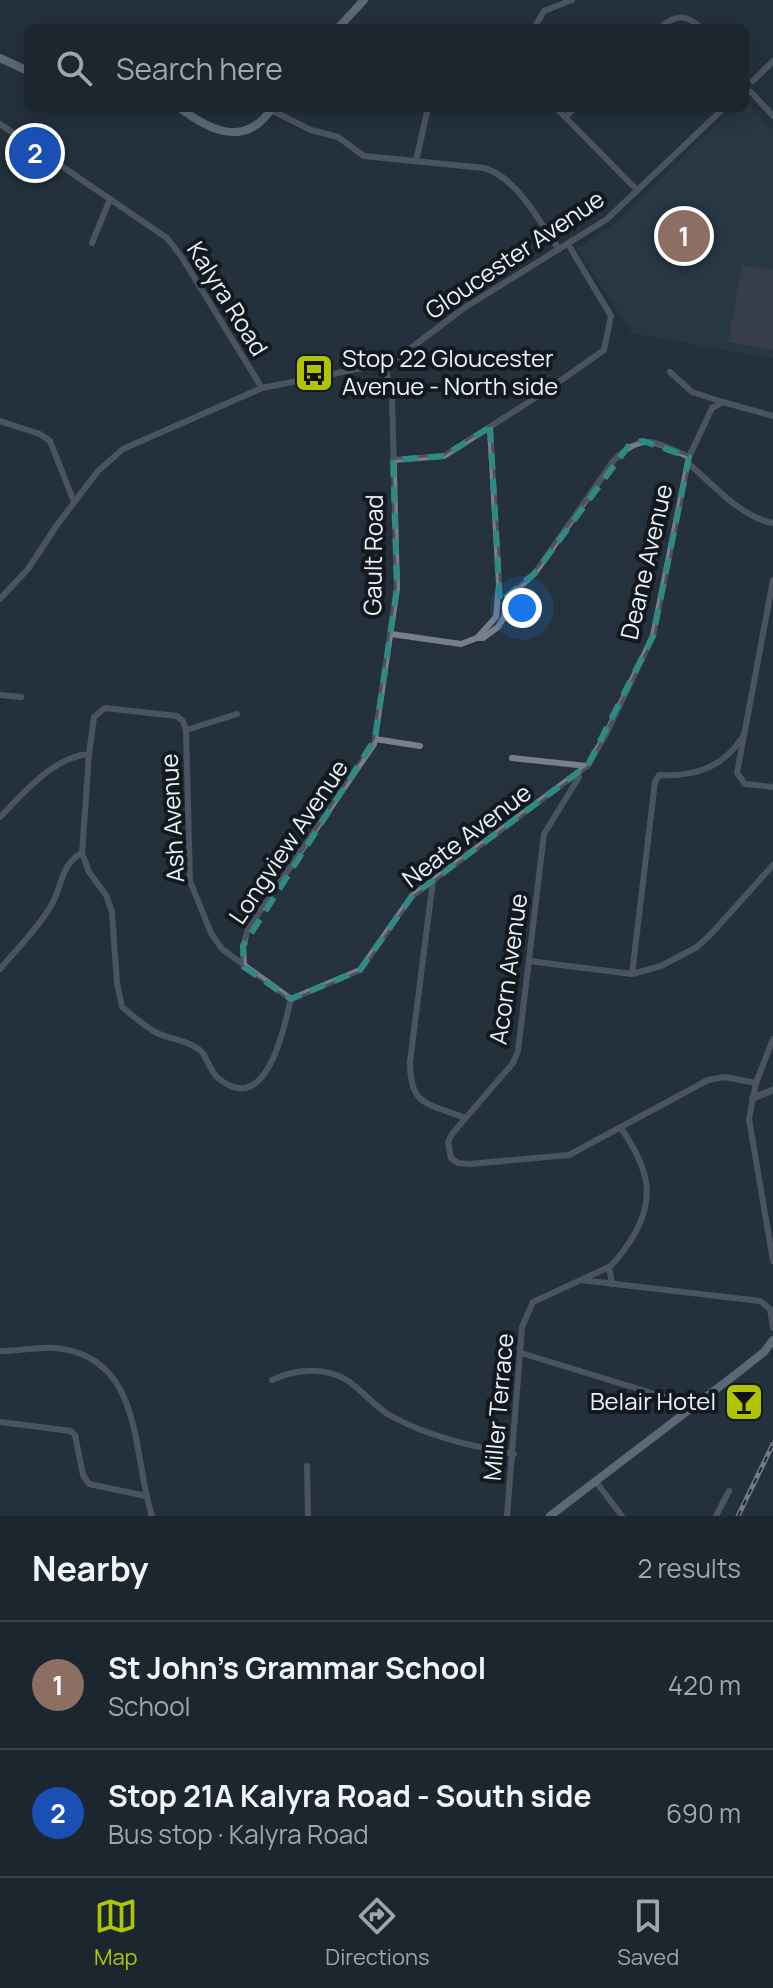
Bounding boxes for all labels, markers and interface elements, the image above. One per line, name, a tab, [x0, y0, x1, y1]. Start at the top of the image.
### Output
search box	[24, 24, 749, 112]
icon: search	[52, 46, 96, 90]
text: Search here	[116, 48, 283, 89]
pin: 2	[9, 123, 61, 183]
street label: Gloucester Avenue	[418, 182, 610, 326]
pin: 1	[658, 206, 710, 266]
street label: Kalyra Road	[180, 235, 276, 362]
place label: Stop 22 Gloucester Avenue - North side	[342, 341, 558, 402]
bus stop icon: Stop 22 Gloucester Avenue - North side	[293, 352, 335, 394]
street label: Deane Avenue	[612, 481, 679, 643]
street label: Gault Road	[355, 494, 390, 616]
your location	[502, 588, 542, 628]
street label: Longview Avenue	[220, 752, 355, 930]
street label: Ash Avenue	[152, 753, 191, 883]
street label: Neate Avenue	[395, 775, 537, 894]
street label: Acorn Avenue	[481, 891, 534, 1046]
street label: Miller Terrace	[475, 1332, 520, 1482]
bar icon: Belair Hotel	[723, 1381, 765, 1423]
place label: Belair Hotel	[590, 1384, 716, 1417]
text: Nearby	[32, 1545, 148, 1591]
text: 2 results	[637, 1550, 741, 1586]
text: St John's Grammar School	[108, 1647, 486, 1688]
text: 1	[52, 1667, 64, 1703]
text: 420 m	[668, 1667, 741, 1703]
text: School	[108, 1688, 191, 1724]
text: Stop 21A Kalyra Road - South side	[108, 1775, 592, 1816]
text: 2	[50, 1795, 66, 1831]
text: 690 m	[666, 1795, 741, 1831]
text: Bus stop · Kalyra Road	[108, 1816, 369, 1852]
tab: Map	[94, 1894, 138, 1972]
tab: Directions	[325, 1894, 430, 1972]
tab: Saved	[617, 1894, 679, 1972]

